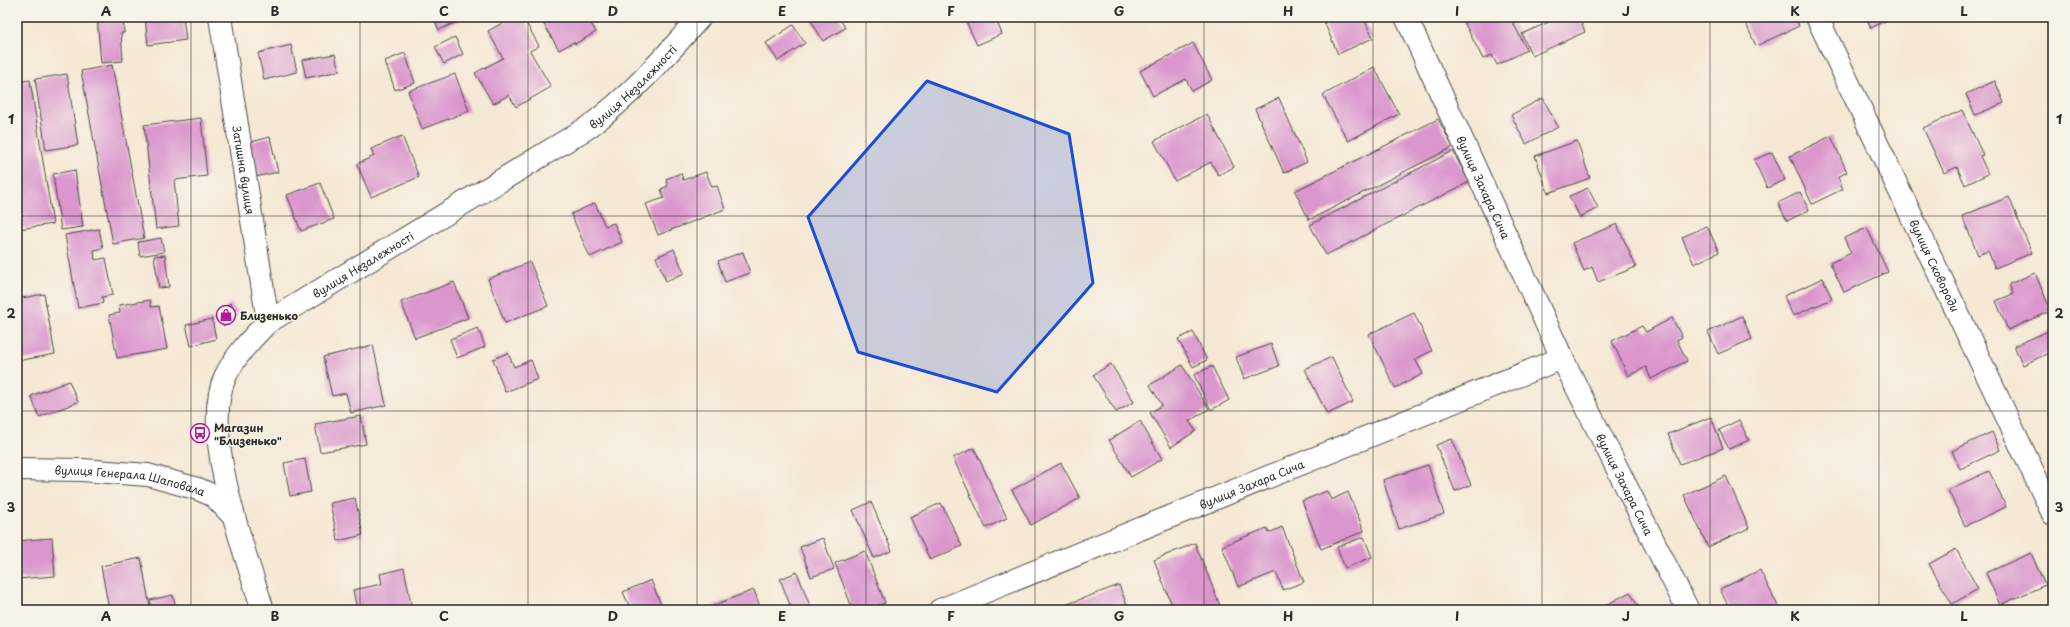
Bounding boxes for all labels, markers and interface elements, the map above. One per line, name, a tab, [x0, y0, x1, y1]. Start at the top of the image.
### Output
text: A	[101, 1, 111, 20]
text: B	[271, 1, 280, 20]
text: C	[439, 1, 449, 20]
text: D	[608, 1, 618, 20]
text: E	[778, 1, 786, 20]
text: F	[947, 1, 955, 20]
text: G	[1114, 1, 1124, 20]
text: H	[1283, 1, 1293, 20]
text: I	[1455, 1, 1459, 20]
text: J	[1622, 1, 1630, 20]
text: K	[1790, 1, 1800, 20]
text: L	[1960, 1, 1968, 20]
street label: вулиця Незалежності	[585, 41, 680, 133]
text: 1	[8, 109, 14, 128]
text: 1	[2056, 109, 2062, 128]
street label: Затишна вулиця	[229, 125, 259, 216]
street label: вулиця Захара Сича	[1453, 133, 1515, 242]
street label: вулиця Сковороди	[1906, 216, 1964, 314]
street label: вулиця Незалежності	[309, 227, 417, 302]
text: 2	[6, 303, 16, 322]
text: 2	[2054, 303, 2064, 322]
shop icon: Близенько	[215, 304, 237, 326]
place label: Близенько	[240, 307, 298, 324]
place label: Магазин "Близенько"	[214, 419, 282, 449]
bus stop icon: Магазин "Близенько"	[189, 422, 211, 444]
street label: вулиця Захара Сича	[1592, 430, 1658, 538]
street label: вулиця Захара Сича	[1196, 455, 1307, 513]
street label: вулиця Генерала Шаповала	[54, 461, 208, 500]
text: 3	[7, 497, 16, 516]
text: 3	[2055, 497, 2064, 516]
text: A	[101, 606, 111, 625]
text: B	[271, 606, 280, 625]
text: C	[439, 606, 449, 625]
text: D	[608, 606, 618, 625]
text: E	[778, 606, 786, 625]
text: F	[947, 606, 955, 625]
text: G	[1114, 606, 1124, 625]
text: H	[1283, 606, 1293, 625]
text: I	[1455, 606, 1459, 625]
text: J	[1622, 606, 1630, 625]
text: K	[1790, 606, 1800, 625]
text: L	[1960, 606, 1968, 625]

